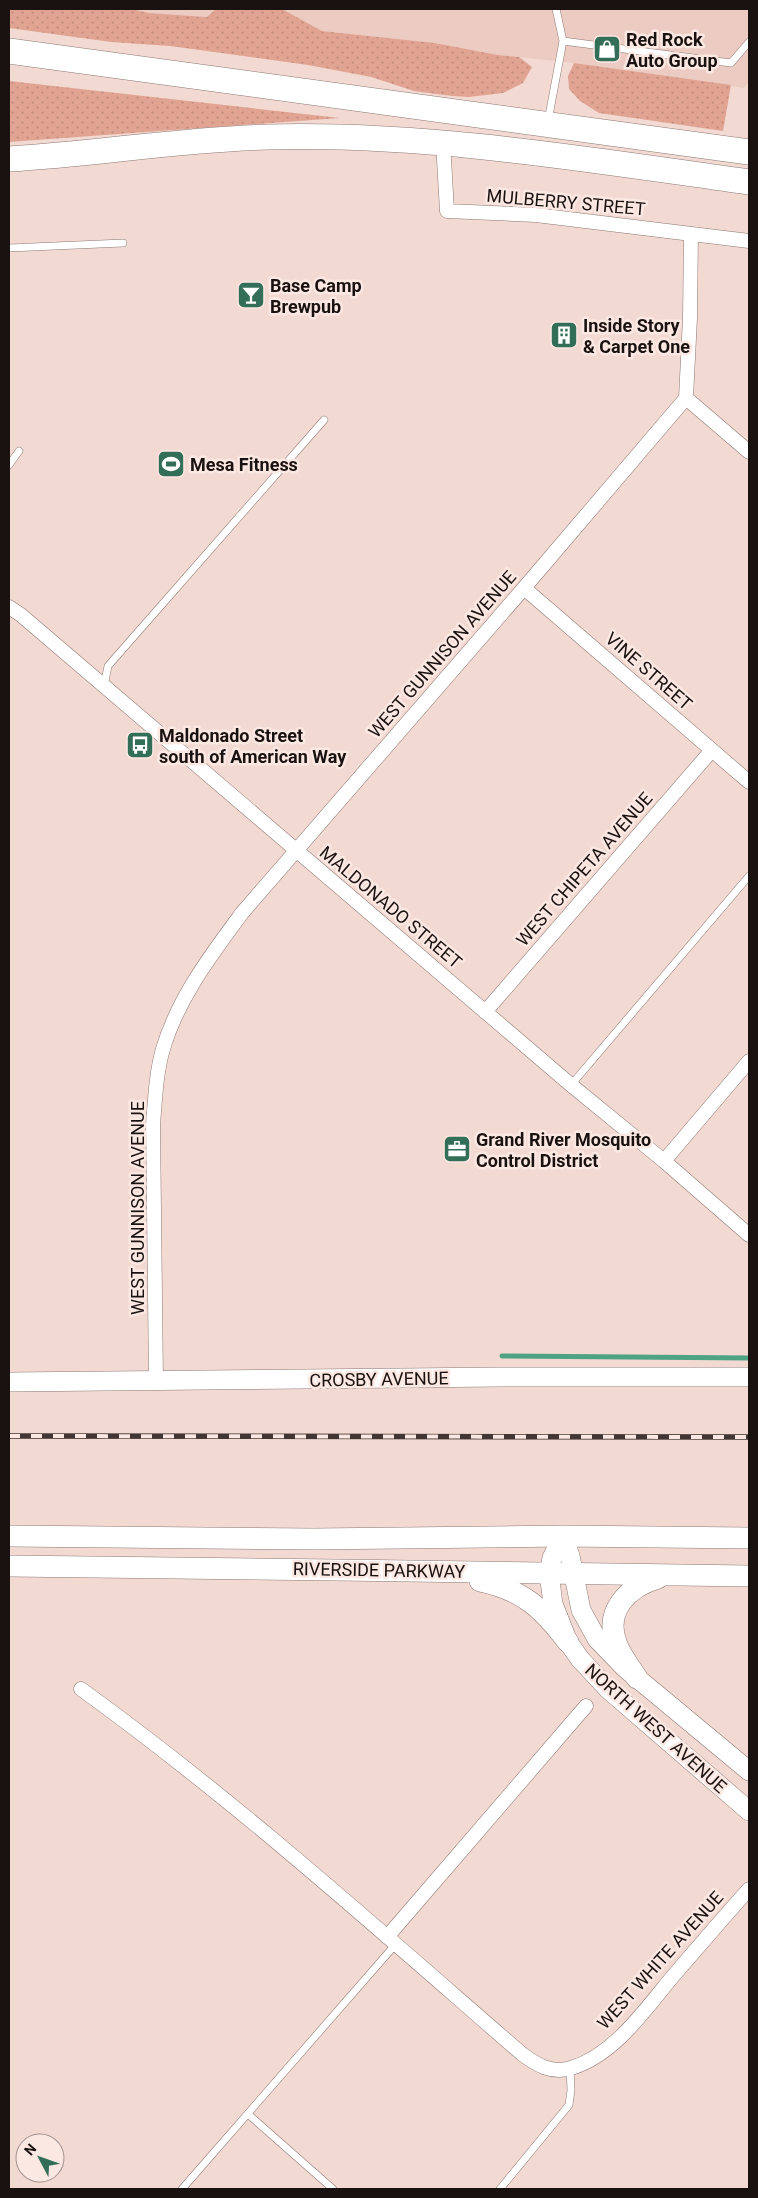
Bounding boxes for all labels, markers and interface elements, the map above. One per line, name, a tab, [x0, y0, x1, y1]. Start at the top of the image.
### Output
place label: Red Rock Auto Group	[626, 29, 718, 71]
shop icon: Red Rock Auto Group	[592, 34, 622, 64]
street label: MULBERRY STREET	[486, 185, 647, 219]
place label: Base Camp Brewpub	[270, 275, 362, 317]
bar icon: Base Camp Brewpub	[236, 280, 266, 310]
place label: Inside Story & Carpet One	[583, 315, 690, 357]
building icon: Inside Story & Carpet One	[549, 320, 579, 350]
sports icon: Mesa Fitness	[156, 449, 186, 479]
place label: Mesa Fitness	[190, 454, 298, 475]
street label: WEST GUNNISON AVENUE	[364, 566, 520, 742]
street label: VINE STREET	[601, 628, 697, 714]
place label: Maldonado Street south of American Way	[159, 725, 347, 767]
bus stop icon: Maldonado Street south of American Way	[125, 730, 155, 760]
street label: WEST CHIPETA AVENUE	[512, 788, 656, 950]
street label: MALDONADO STREET	[316, 841, 466, 973]
street label: WEST GUNNISON AVENUE	[127, 1101, 148, 1315]
place label: Grand River Mosquito Control District	[476, 1129, 651, 1171]
office icon: Grand River Mosquito Control District	[442, 1134, 472, 1164]
street label: CROSBY AVENUE	[309, 1367, 449, 1391]
street label: RIVERSIDE PARKWAY	[293, 1558, 466, 1582]
street label: NORTH WEST AVENUE	[581, 1659, 731, 1797]
street label: WEST WHITE AVENUE	[593, 1887, 727, 2033]
north arrow	[15, 2133, 65, 2183]
text: N	[21, 2140, 39, 2158]

